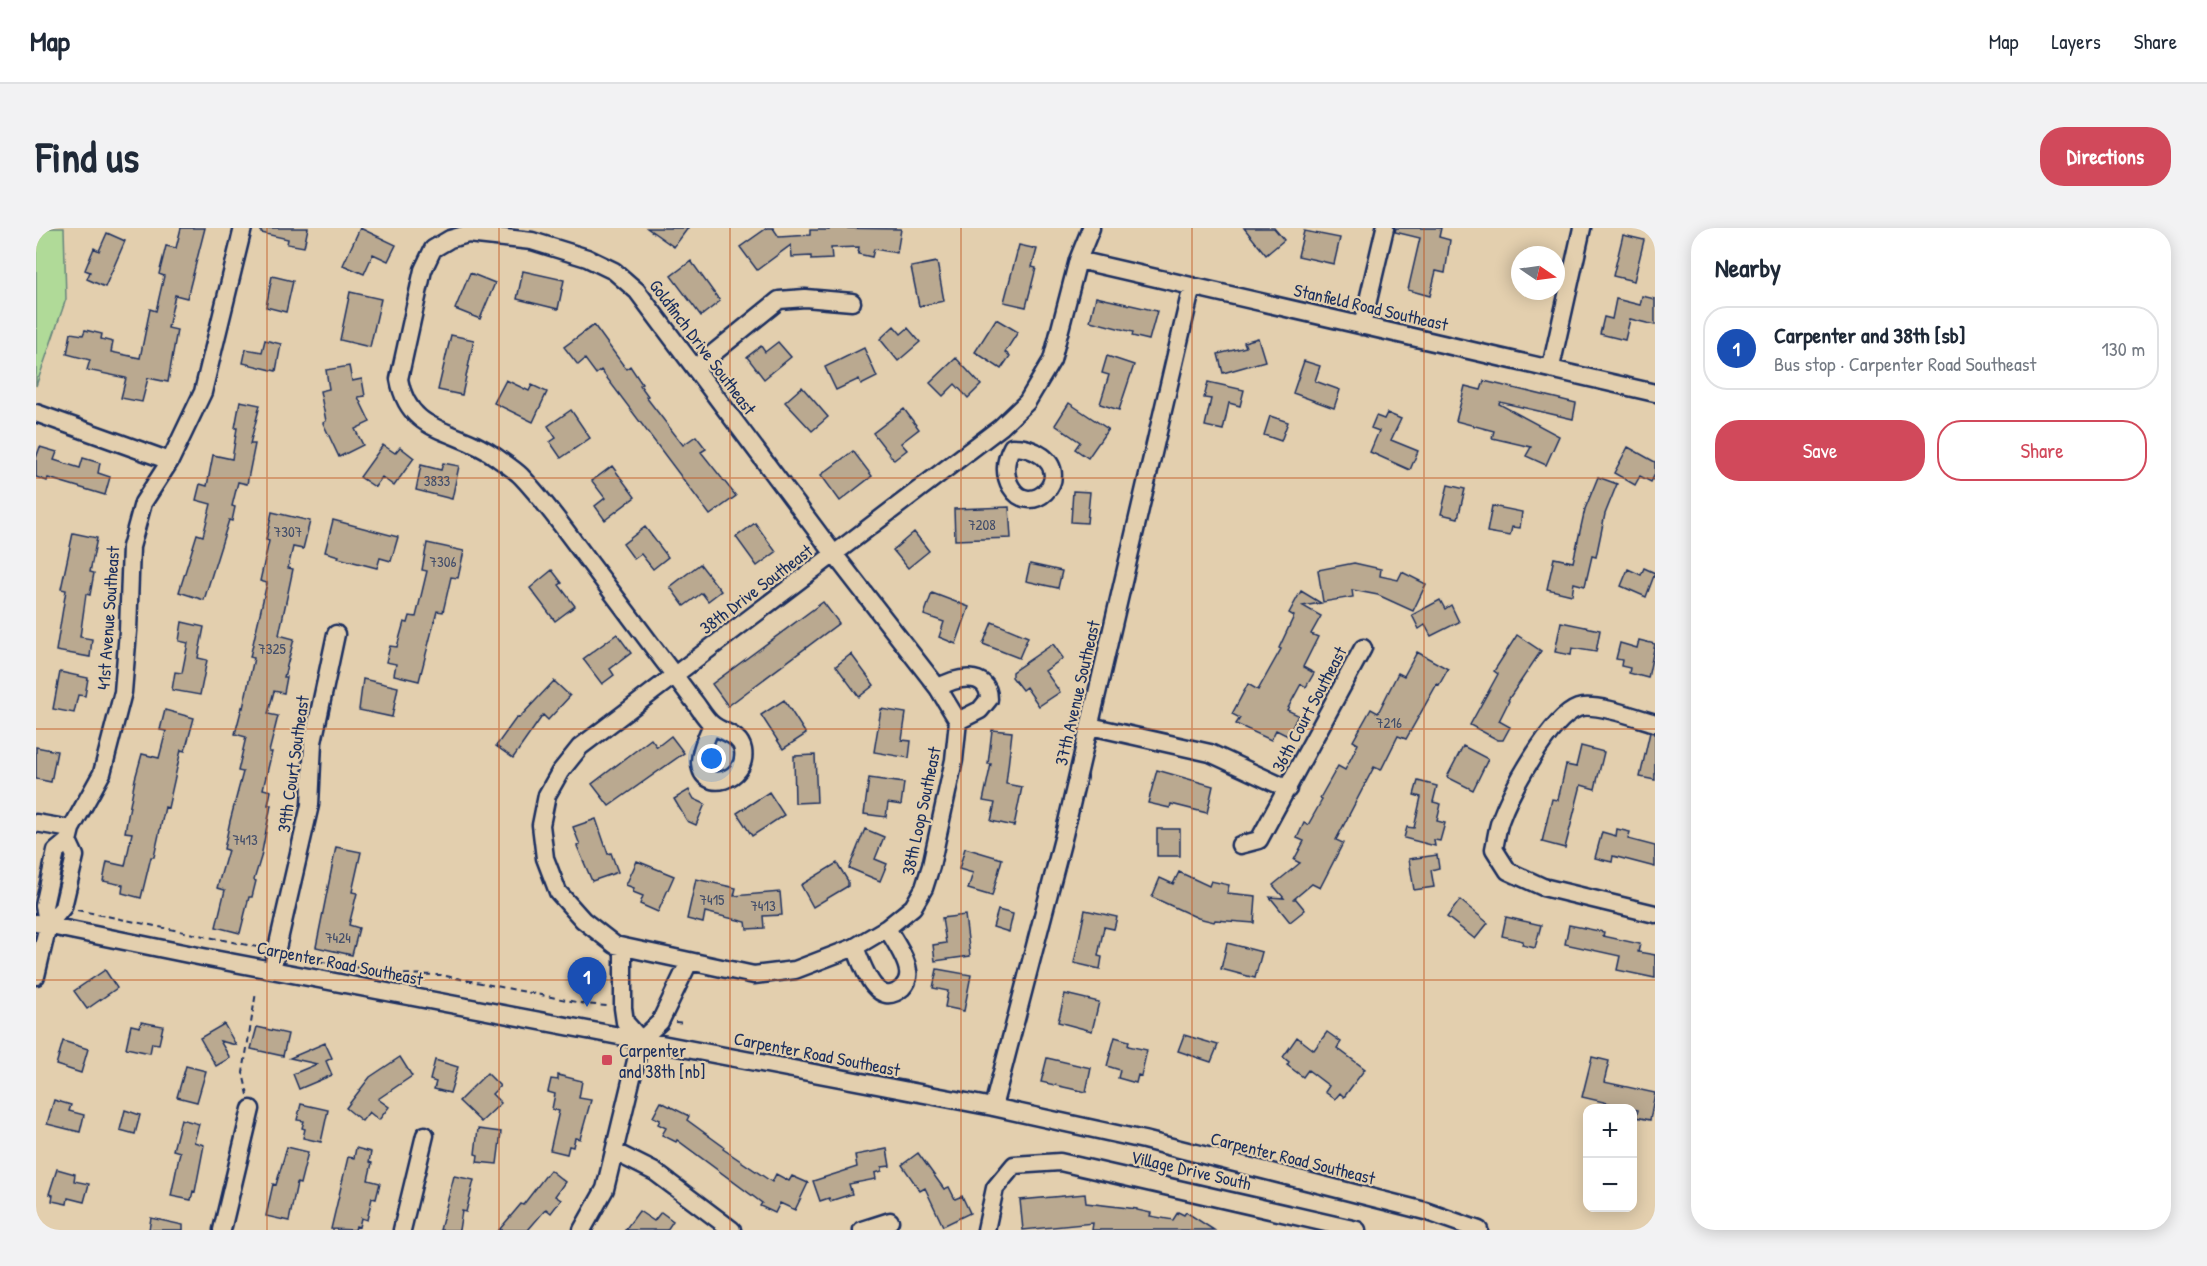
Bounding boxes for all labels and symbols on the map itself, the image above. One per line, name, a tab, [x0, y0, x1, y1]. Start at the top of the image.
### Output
north arrow	[1511, 246, 1565, 300]
street label: Goldfinch Drive Southeast	[644, 274, 763, 420]
street label: Stanfield Road Southeast	[1291, 277, 1451, 337]
house number: 3833	[424, 470, 451, 491]
house number: 7208	[968, 514, 996, 535]
house number: 7307	[274, 521, 302, 542]
street label: 38th Drive Southeast	[694, 538, 818, 640]
street label: 41st Avenue Southeast	[91, 544, 126, 691]
house number: 7306	[430, 551, 456, 572]
street label: 37th Avenue Southeast	[1048, 617, 1106, 768]
house number: 7325	[258, 638, 286, 659]
street label: 36th Court Southeast	[1265, 641, 1353, 776]
street label: 39th Court Southeast	[271, 693, 315, 834]
house number: 7216	[1376, 712, 1402, 733]
your location	[697, 744, 726, 773]
street label: 38th Loop Southeast	[895, 744, 947, 877]
house number: 7413	[232, 829, 258, 850]
house number: 7415	[700, 889, 725, 910]
house number: 7413	[750, 895, 776, 916]
house number: 7424	[325, 927, 351, 948]
street label: Carpenter Road Southeast	[255, 935, 426, 992]
pin: 1	[568, 958, 606, 1007]
street label: Carpenter Road Southeast	[732, 1026, 903, 1083]
place label: Carpenter and 38th [nb]	[619, 1038, 705, 1084]
marker: Carpenter and 38th [nb]	[600, 1053, 614, 1067]
street label: Carpenter Road Southeast	[1208, 1125, 1379, 1191]
street label: Village Drive South	[1128, 1144, 1254, 1196]

